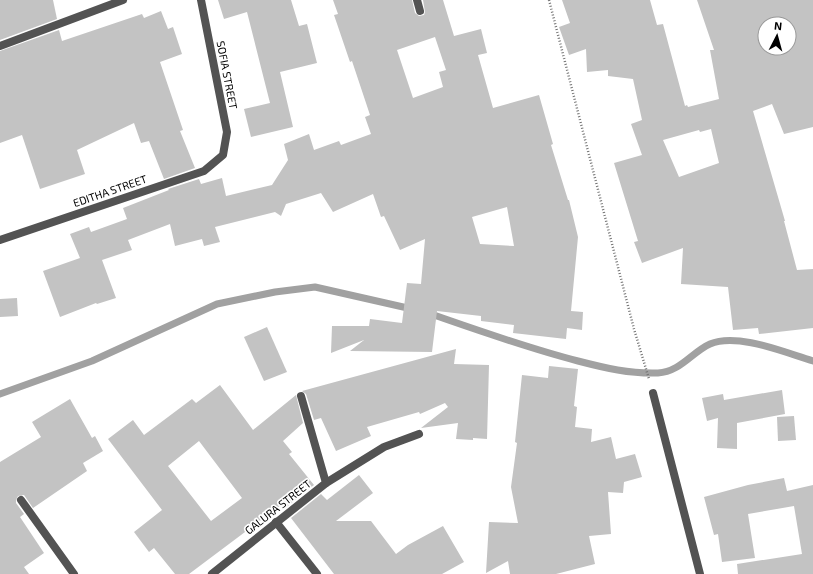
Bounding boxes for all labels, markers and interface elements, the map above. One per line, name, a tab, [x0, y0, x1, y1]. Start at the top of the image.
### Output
north arrow	[757, 16, 797, 56]
text: N	[773, 19, 783, 32]
street label: SOFIA STREET	[214, 40, 241, 111]
street label: EDITHA STREET	[71, 172, 149, 209]
street label: GALURA STREET	[242, 476, 314, 536]

